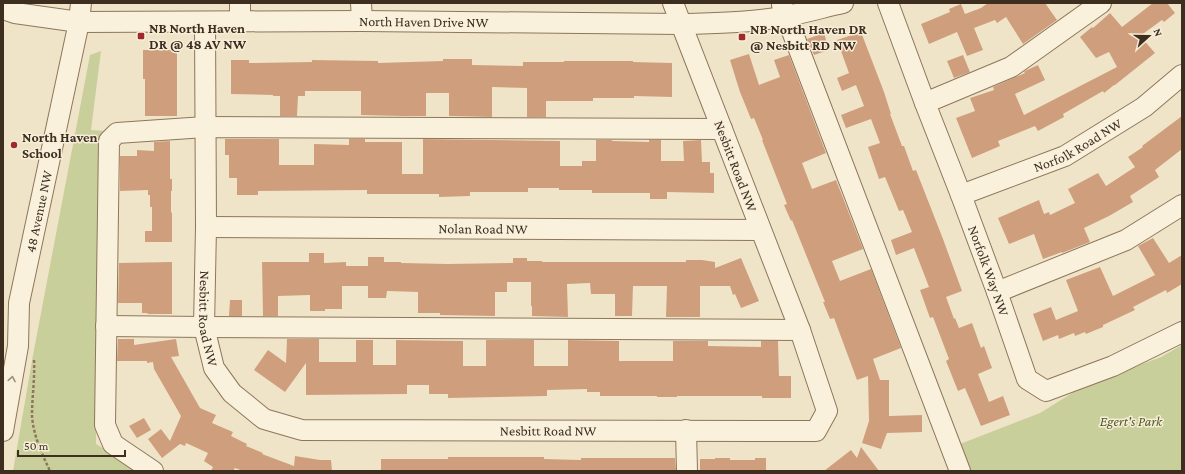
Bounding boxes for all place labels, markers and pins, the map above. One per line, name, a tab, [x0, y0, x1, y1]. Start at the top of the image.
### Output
place label: NB North Haven DR @ 48 AV NW	[149, 20, 247, 52]
place label: NB North Haven DR @ Nesbitt RD NW	[750, 21, 867, 53]
marker: NB North Haven DR @ 48 AV NW	[136, 31, 146, 41]
marker: NB North Haven DR @ Nesbitt RD NW	[737, 32, 747, 42]
place label: North Haven School	[22, 129, 98, 161]
marker: North Haven School	[9, 140, 19, 150]

